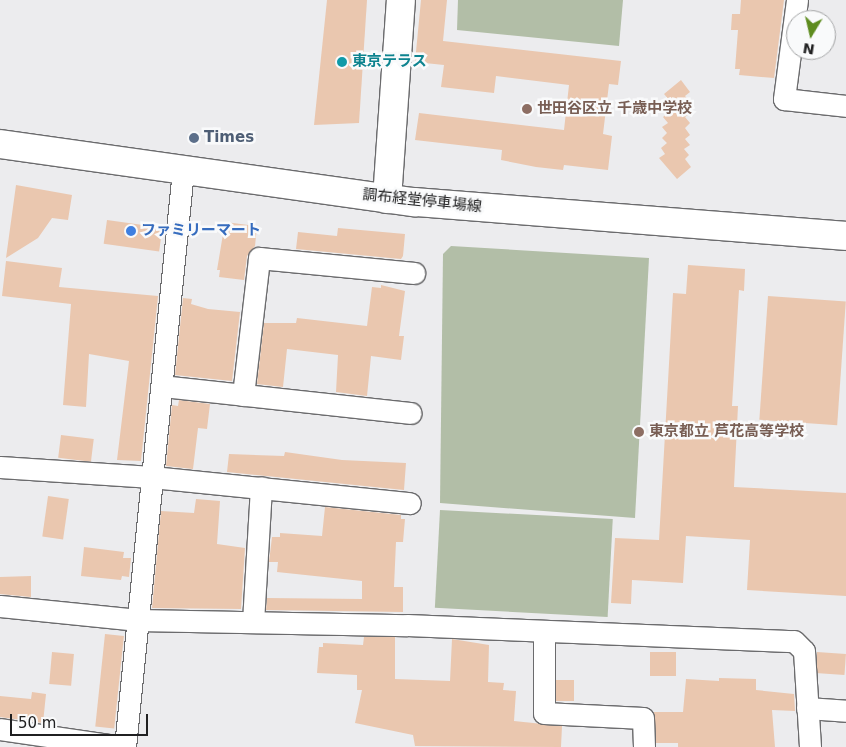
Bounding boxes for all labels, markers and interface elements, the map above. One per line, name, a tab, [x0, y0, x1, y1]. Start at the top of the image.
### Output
north arrow	[786, 10, 836, 60]
text: N	[802, 40, 816, 58]
place label: 東京テラス	[352, 53, 427, 71]
marker: 東京テラス	[336, 56, 348, 68]
place label: 世田谷区立 千歳中学校	[537, 100, 692, 118]
marker: 世田谷区立 千歳中学校	[521, 103, 533, 115]
place label: Times	[204, 129, 254, 147]
marker: Times	[188, 132, 200, 144]
street label: 調布経堂停車場線	[361, 186, 483, 216]
place label: ファミリーマート	[141, 222, 261, 240]
marker: ファミリーマート	[125, 225, 137, 237]
place label: 東京都立 芦花高等学校	[649, 423, 804, 441]
marker: 東京都立 芦花高等学校	[633, 426, 645, 438]
scale bar	[12, 704, 150, 736]
text: 50 m	[18, 714, 56, 732]

